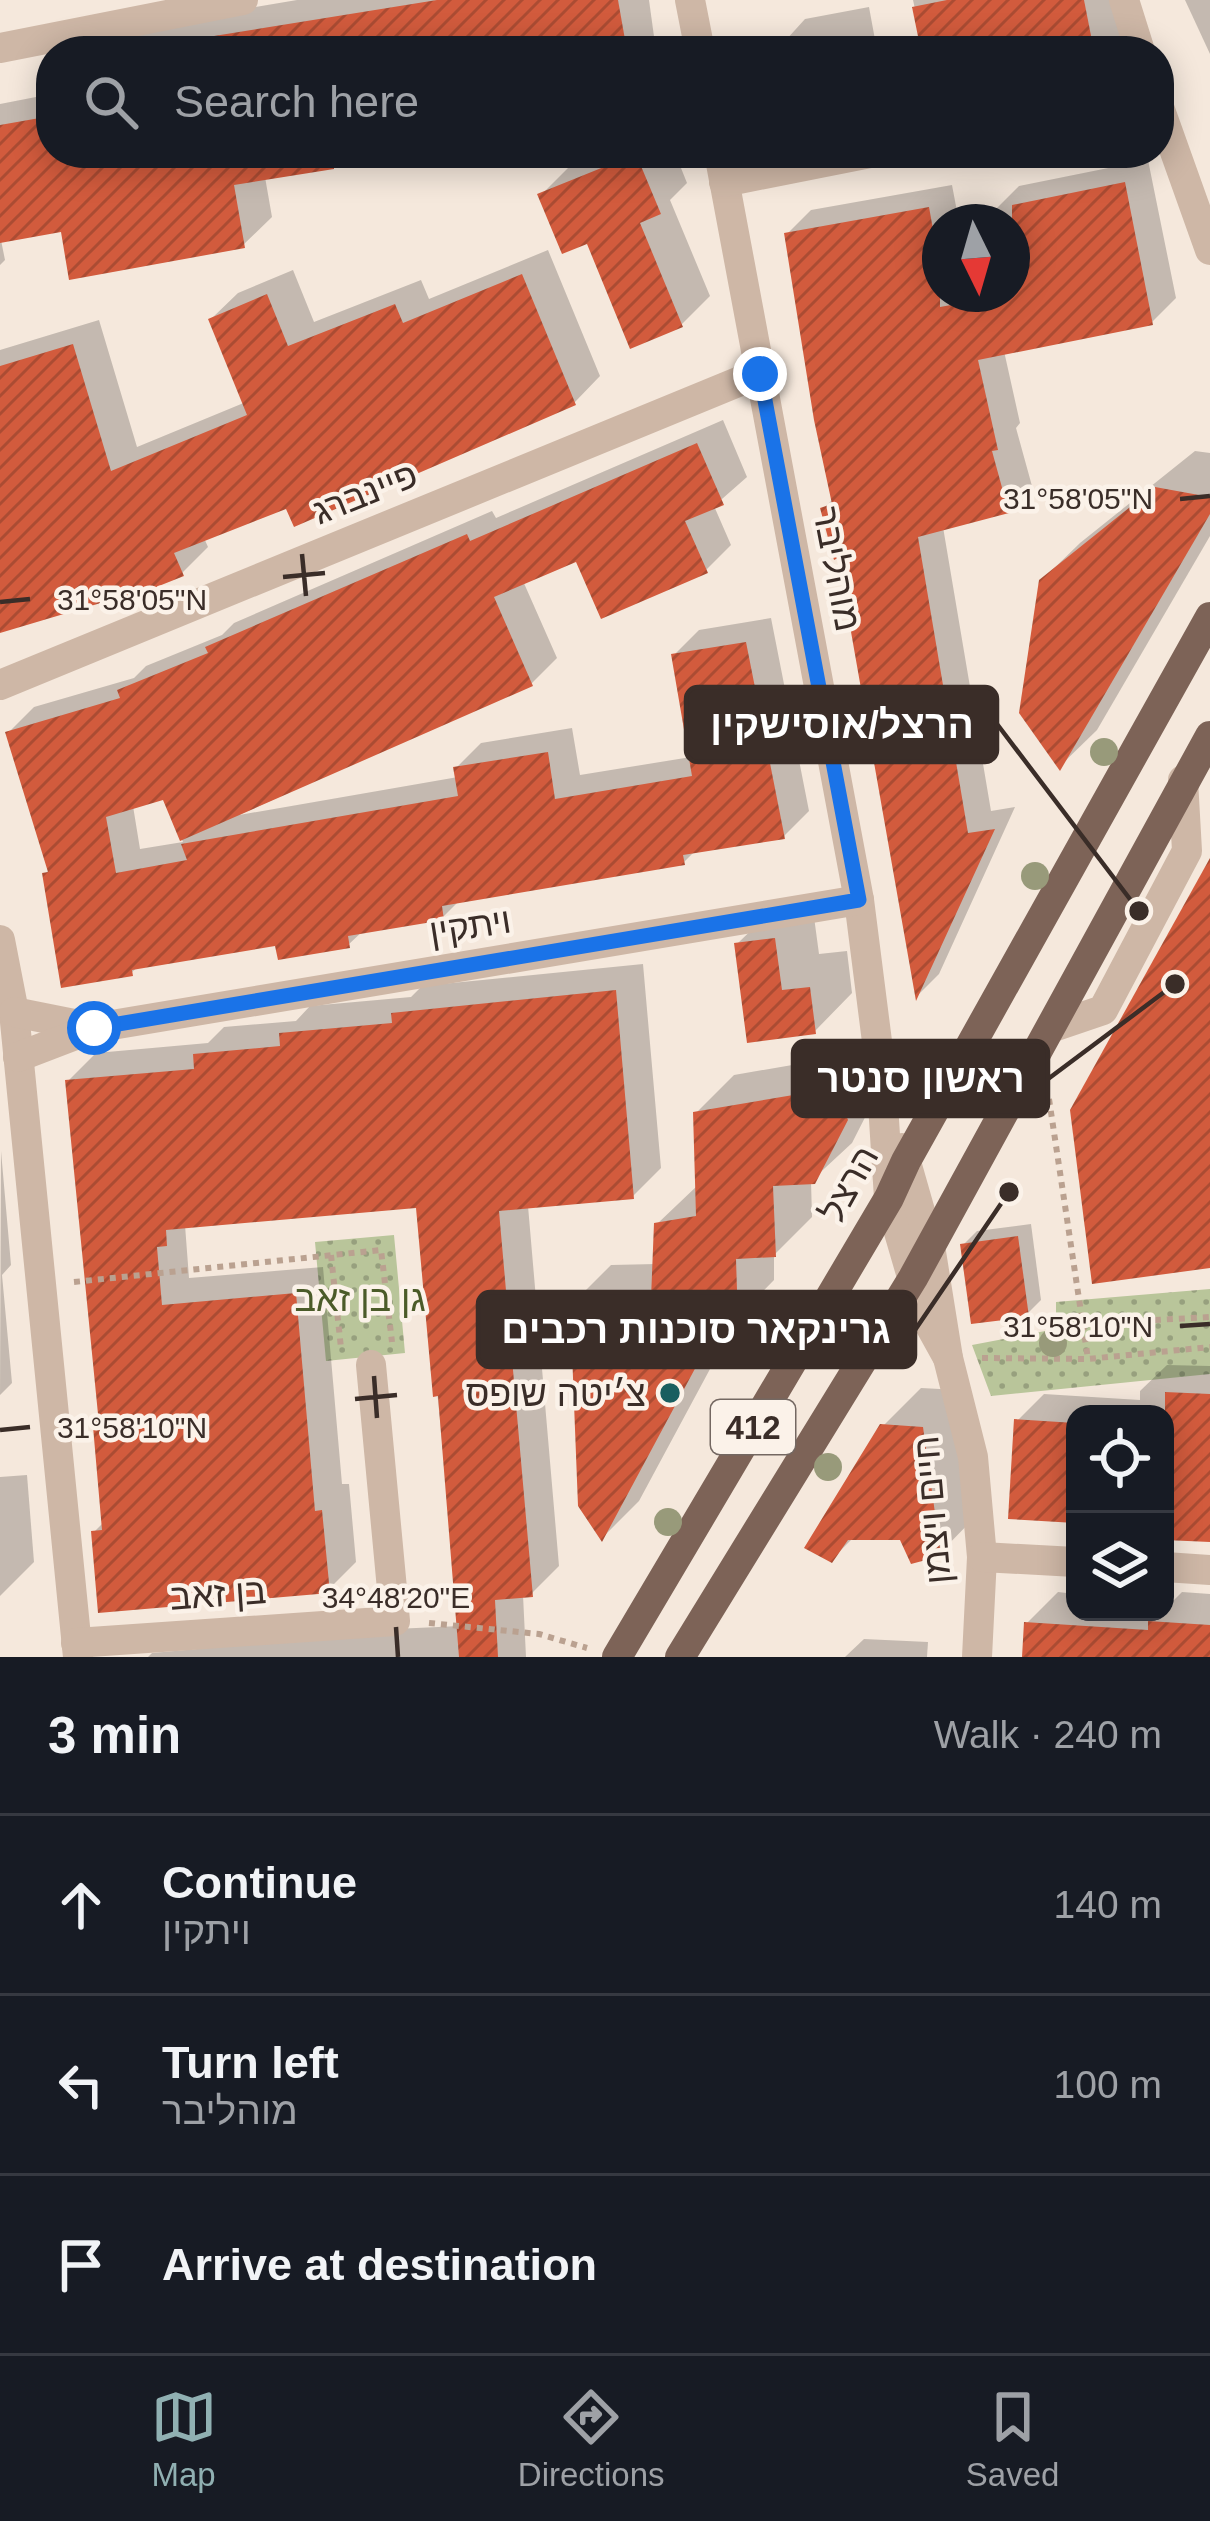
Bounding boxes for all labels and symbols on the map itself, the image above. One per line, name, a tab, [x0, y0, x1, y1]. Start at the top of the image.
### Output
north arrow	[922, 204, 1030, 312]
route end	[733, 347, 787, 401]
street label: פיינברג	[307, 454, 423, 532]
text: 31°58'05"N	[1003, 482, 1153, 515]
street label: מוהליבר	[805, 504, 869, 634]
text: 31°58'05"N	[57, 583, 207, 616]
callout: הרצל/אוסישקין	[686, 687, 997, 762]
text: הרצל/אוסישקין	[710, 703, 974, 746]
street label: ויתקין	[426, 899, 514, 953]
route start	[67, 1001, 121, 1055]
callout: ראשון סנטר	[793, 1041, 1048, 1116]
text: ראשון סנטר	[817, 1057, 1025, 1100]
street label: הרצל	[811, 1139, 887, 1229]
park label: גן בן זאב	[294, 1278, 426, 1319]
callout: גרינקאר סוכנות רכבים	[478, 1292, 915, 1367]
text: גרינקאר סוכנות רכבים	[501, 1308, 891, 1351]
text: 31°58'10"N	[1003, 1310, 1153, 1343]
place label: צ׳יטה שופס	[466, 1373, 646, 1414]
marker: צ׳יטה שופס	[657, 1380, 683, 1406]
road number: 412	[711, 1400, 795, 1454]
text: 31°58'10"N	[57, 1411, 207, 1444]
street label: חיים ויצמן	[905, 1434, 959, 1586]
street label: בן זאב	[168, 1570, 268, 1618]
text: 34°48'20"E	[322, 1581, 470, 1614]

